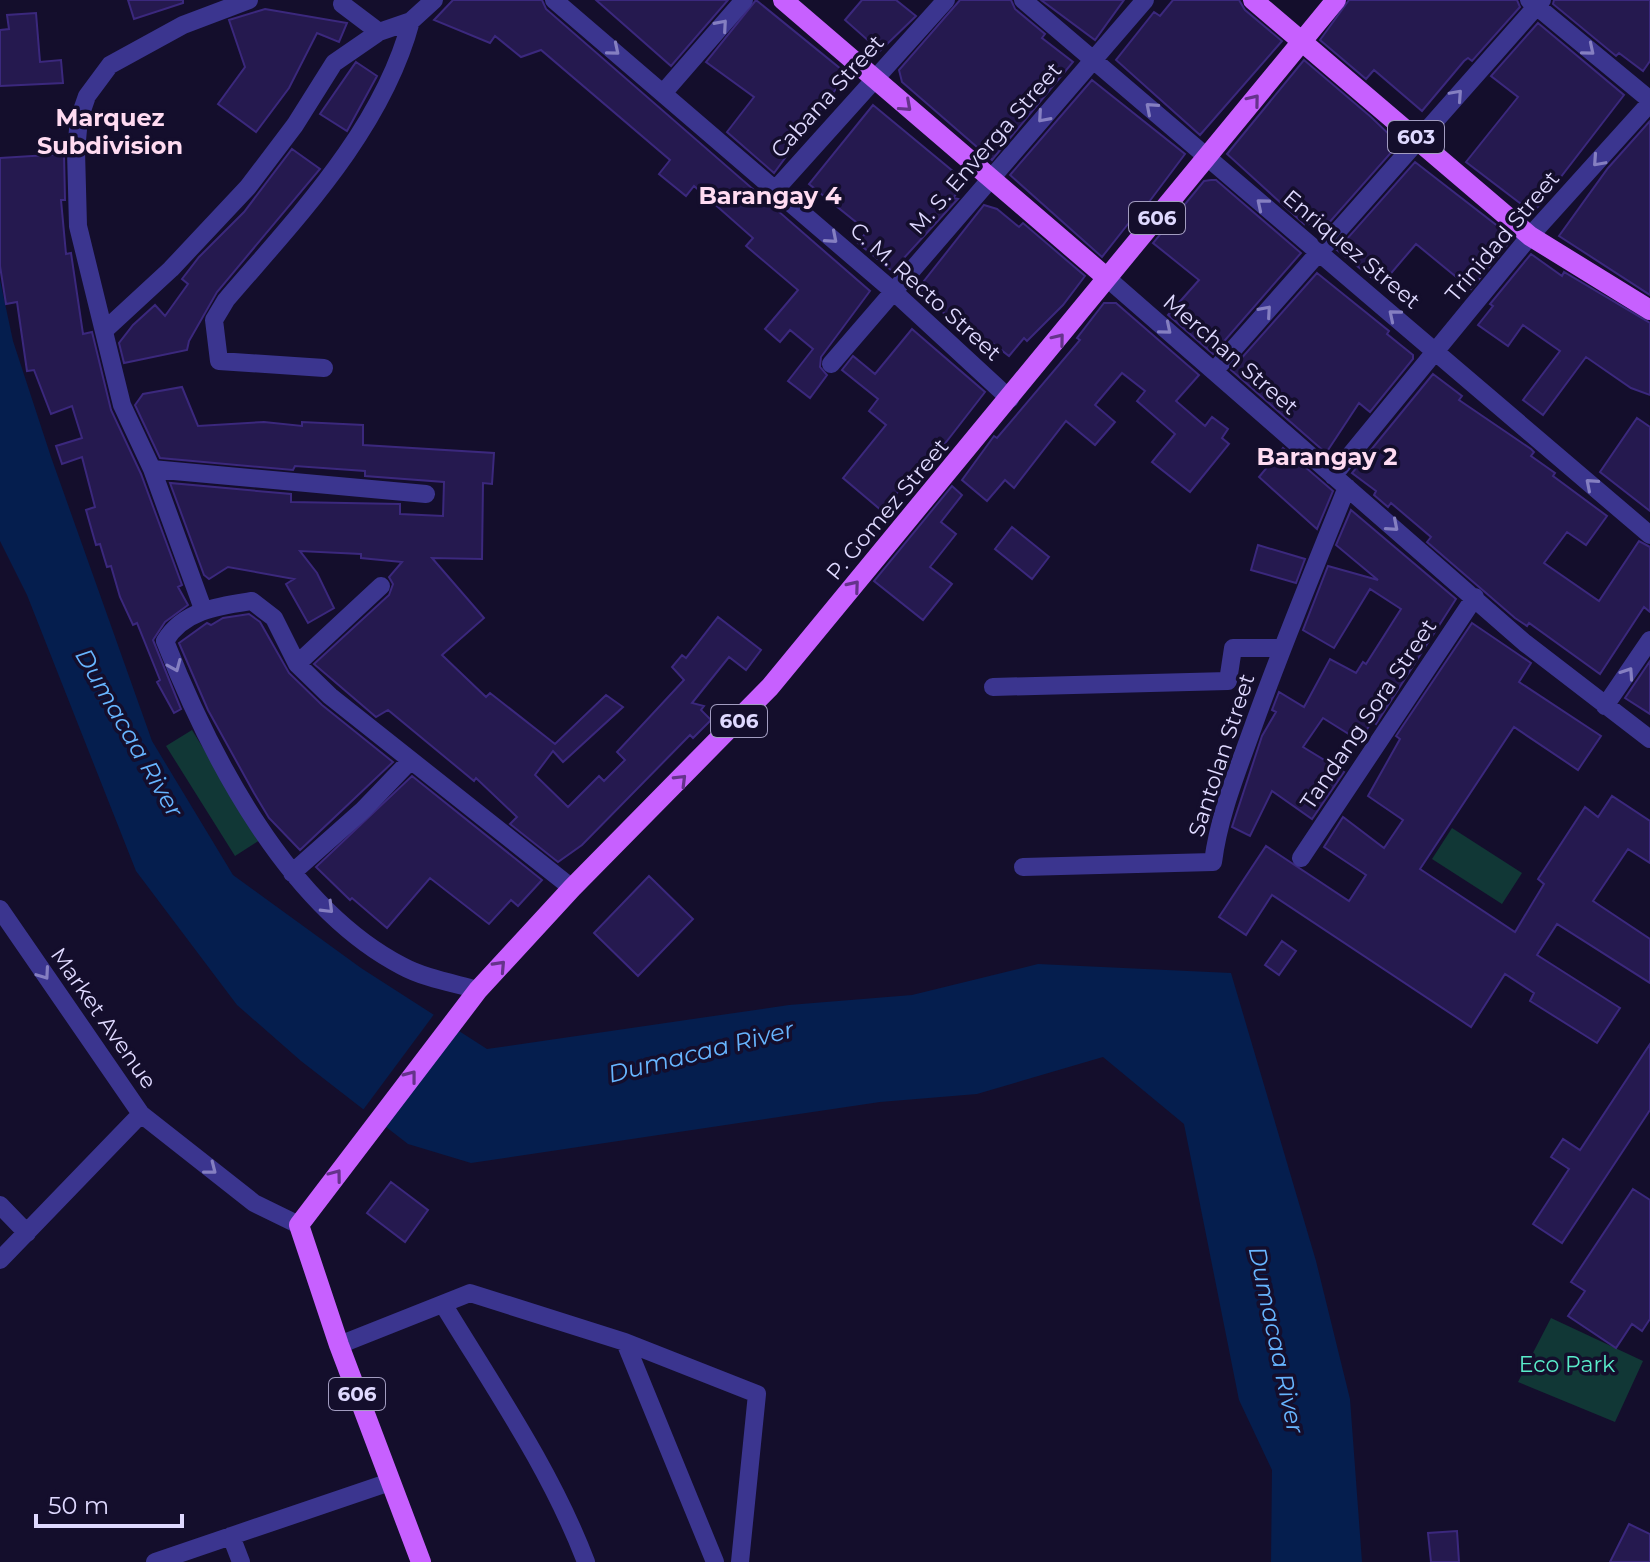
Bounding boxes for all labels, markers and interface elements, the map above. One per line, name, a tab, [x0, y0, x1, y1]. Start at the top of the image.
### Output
one-way arrow	[712, 20, 727, 34]
street label: Cabana Street	[765, 29, 890, 163]
one-way arrow	[604, 40, 619, 55]
one-way arrow	[1580, 40, 1595, 55]
street label: M. S. Enverga Street	[903, 57, 1067, 240]
one-way arrow	[1448, 90, 1462, 105]
one-way arrow	[1244, 94, 1258, 109]
one-way arrow	[896, 97, 911, 111]
district label: Marquez Subdivision	[37, 103, 183, 160]
one-way arrow	[1145, 104, 1160, 118]
one-way arrow	[1038, 108, 1053, 123]
road number: 603	[1388, 121, 1444, 153]
one-way arrow	[1593, 152, 1607, 167]
street label: Trinidad Street	[1440, 165, 1565, 307]
district label: Barangay 4	[698, 181, 842, 210]
street label: Enriquez Street	[1278, 184, 1426, 315]
one-way arrow	[1257, 199, 1272, 214]
road number: 606	[1129, 202, 1185, 234]
street label: C. M. Recto Street	[845, 216, 1007, 366]
one-way arrow	[822, 228, 837, 243]
street label: Merchan Street	[1158, 288, 1304, 420]
one-way arrow	[1256, 305, 1271, 320]
one-way arrow	[1388, 310, 1403, 325]
one-way arrow	[1157, 319, 1172, 334]
one-way arrow	[1049, 333, 1063, 348]
street label: P. Gomez Street	[820, 433, 954, 586]
district label: Barangay 2	[1257, 442, 1397, 471]
one-way arrow	[1586, 479, 1600, 494]
one-way arrow	[1383, 516, 1398, 531]
one-way arrow	[844, 580, 859, 595]
street label: Tandang Sora Street	[1295, 614, 1442, 815]
water label: Dumacaa River	[69, 643, 190, 824]
one-way arrow	[166, 658, 182, 672]
one-way arrow	[1618, 667, 1633, 682]
street label: Santolan Street	[1182, 670, 1261, 840]
road number: 606	[711, 705, 767, 737]
one-way arrow	[672, 775, 686, 789]
one-way arrow	[319, 899, 333, 913]
street label: Market Avenue	[45, 942, 162, 1094]
one-way arrow	[490, 961, 505, 975]
one-way arrow	[34, 965, 48, 979]
water label: Dumacaa River	[605, 1014, 798, 1089]
one-way arrow	[402, 1070, 416, 1085]
one-way arrow	[202, 1159, 216, 1174]
one-way arrow	[326, 1169, 341, 1184]
water label: Dumacaa River	[1243, 1244, 1311, 1437]
park label: Eco Park	[1519, 1351, 1616, 1378]
road number: 606	[329, 1378, 385, 1410]
scale bar	[36, 1478, 182, 1528]
text: 50 m	[48, 1491, 109, 1520]

